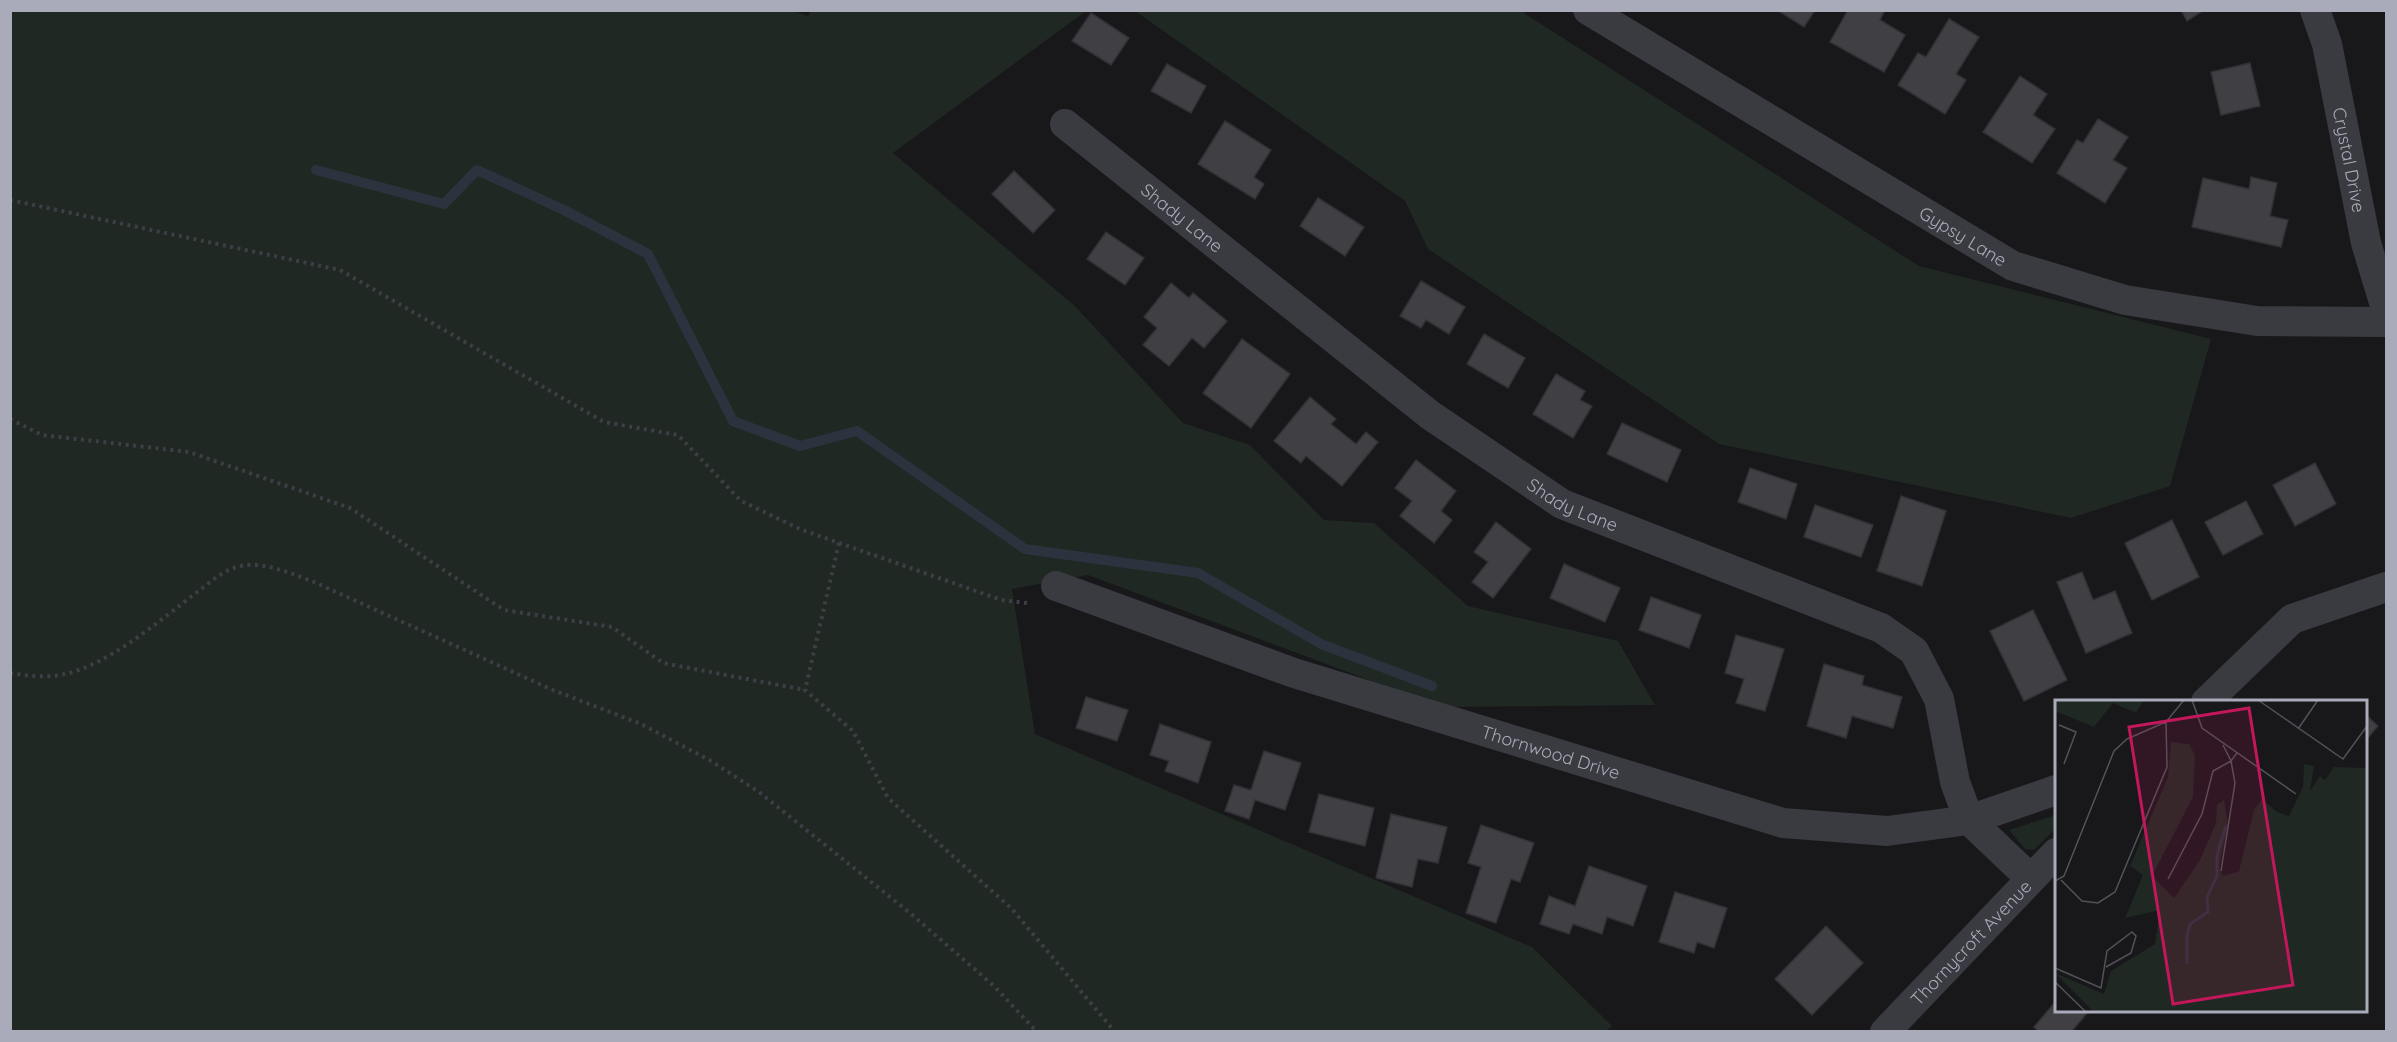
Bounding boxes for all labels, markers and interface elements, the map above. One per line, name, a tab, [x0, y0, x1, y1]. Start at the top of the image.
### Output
street label: Crystal Drive	[2328, 105, 2371, 214]
street label: Shady Lane	[1137, 178, 1228, 257]
street label: Gypsy Lane	[1915, 201, 2011, 271]
street label: Shady Lane	[1523, 473, 1621, 536]
inset map	[2055, 700, 2367, 1012]
street label: Thornwood Drive	[1479, 720, 1623, 784]
street label: Thornycroft Avenue	[1905, 875, 2036, 1010]

